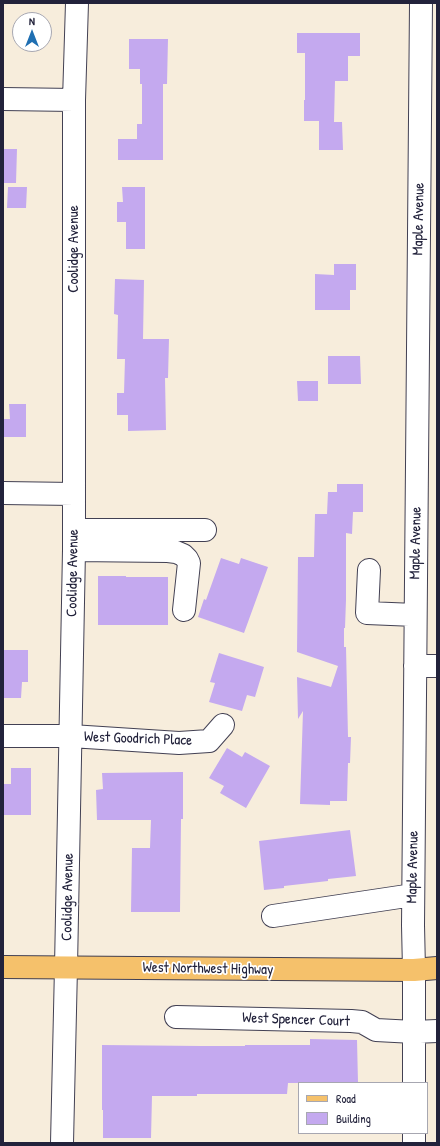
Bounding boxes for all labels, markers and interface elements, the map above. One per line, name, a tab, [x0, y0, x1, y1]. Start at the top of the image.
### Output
north arrow	[12, 12, 52, 52]
text: N	[29, 14, 35, 28]
street label: Maple Avenue	[409, 183, 429, 255]
street label: Coolidge Avenue	[65, 205, 83, 293]
street label: Maple Avenue	[406, 507, 426, 579]
street label: Coolidge Avenue	[63, 529, 83, 617]
street label: West Goodrich Place	[84, 728, 192, 750]
street label: Maple Avenue	[403, 831, 423, 903]
street label: Coolidge Avenue	[58, 853, 78, 941]
street label: West Northwest Highway	[143, 959, 273, 979]
street label: West Spencer Court	[242, 1009, 350, 1031]
legend	[298, 1082, 428, 1134]
text: Road	[336, 1090, 356, 1107]
text: Building	[336, 1110, 371, 1127]

